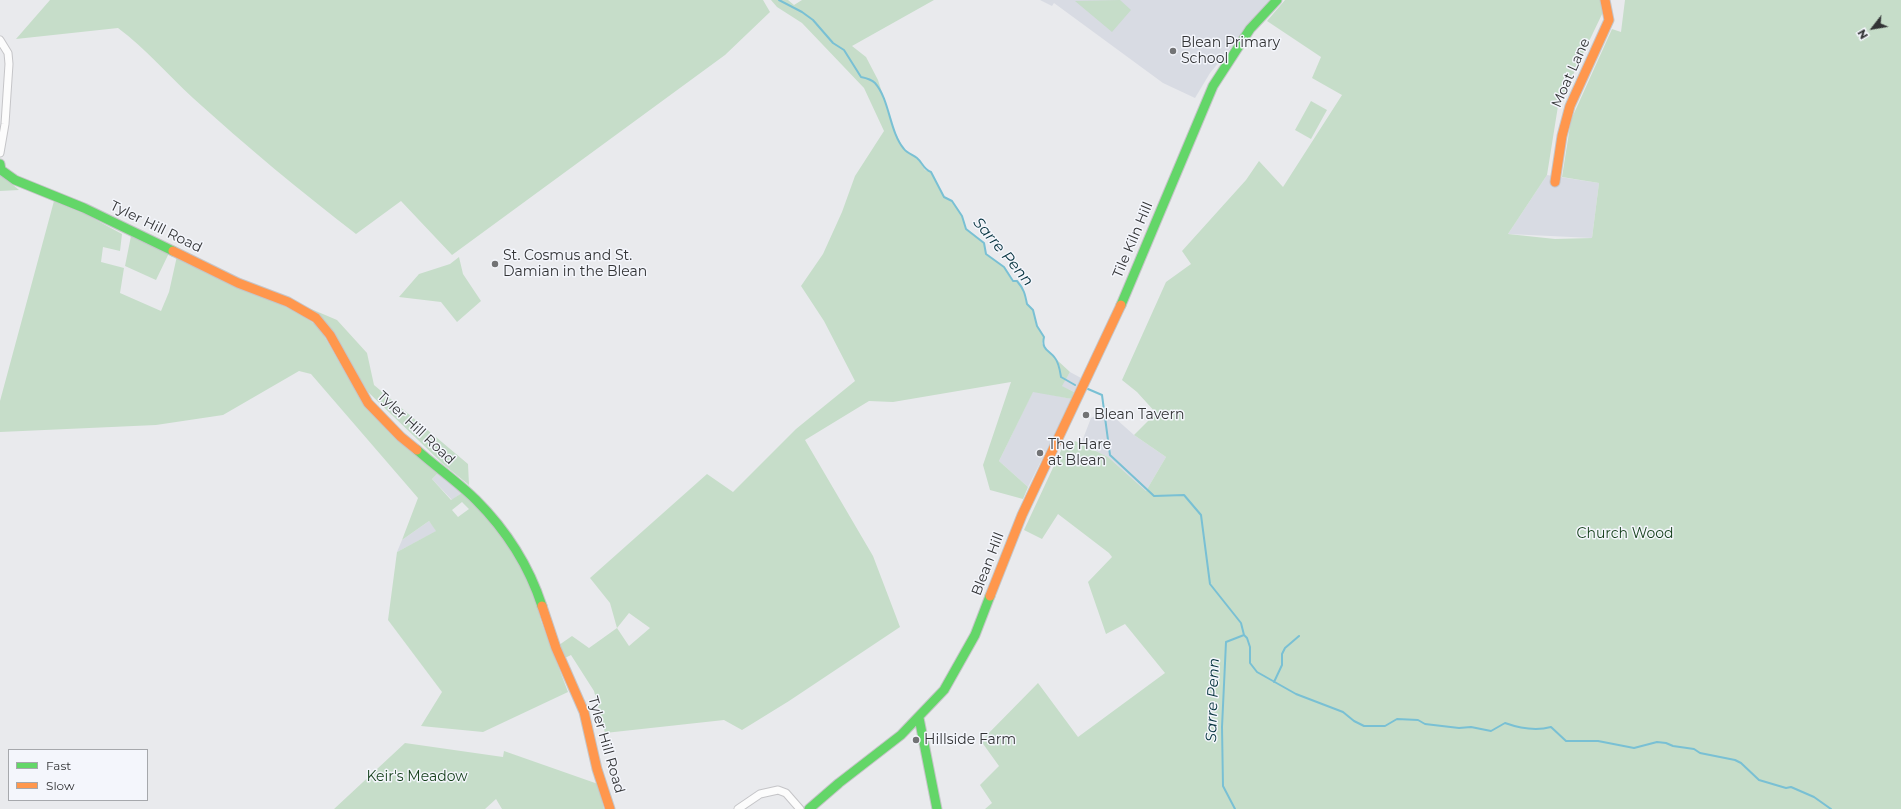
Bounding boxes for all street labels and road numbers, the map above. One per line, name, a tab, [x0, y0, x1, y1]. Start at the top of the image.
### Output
street label: Moat Lane	[1548, 36, 1594, 110]
street label: Tyler Hill Road	[107, 198, 205, 256]
street label: Tile Kiln Hill	[1109, 199, 1157, 281]
street label: Tyler Hill Road	[374, 388, 458, 468]
street label: Blean Hill	[968, 530, 1008, 598]
street label: Tyler Hill Road	[584, 695, 628, 795]

